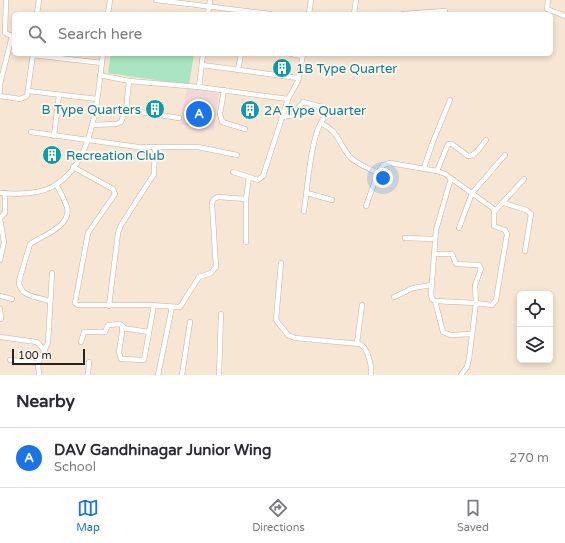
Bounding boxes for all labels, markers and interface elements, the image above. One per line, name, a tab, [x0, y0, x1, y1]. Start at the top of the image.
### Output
search box	[12, 12, 553, 56]
icon: search	[26, 23, 48, 45]
text: Search here	[58, 25, 142, 43]
building icon: 1B Type Quarter	[271, 57, 293, 79]
place label: 1B Type Quarter	[296, 61, 397, 77]
building icon: B Type Quarters	[144, 98, 166, 120]
pin: A	[186, 99, 212, 129]
building icon: 2A Type Quarter	[239, 99, 261, 121]
place label: B Type Quarters	[42, 102, 141, 118]
place label: 2A Type Quarter	[264, 103, 366, 119]
building icon: Recreation Club	[41, 144, 63, 166]
place label: Recreation Club	[66, 148, 165, 164]
your location	[373, 168, 393, 188]
map controls	[517, 291, 553, 363]
button: locate	[517, 291, 553, 327]
button: layers	[517, 327, 553, 363]
scale bar	[12, 347, 85, 366]
text: 100 m	[18, 349, 52, 362]
text: Nearby	[16, 391, 75, 412]
text: DAV Gandhinagar Junior Wing	[54, 441, 271, 459]
text: A	[24, 450, 34, 466]
text: 270 m	[509, 450, 549, 466]
text: School	[54, 459, 96, 475]
tab: Map	[76, 497, 100, 534]
tab: Directions	[252, 497, 305, 534]
tab: Saved	[457, 497, 489, 534]

